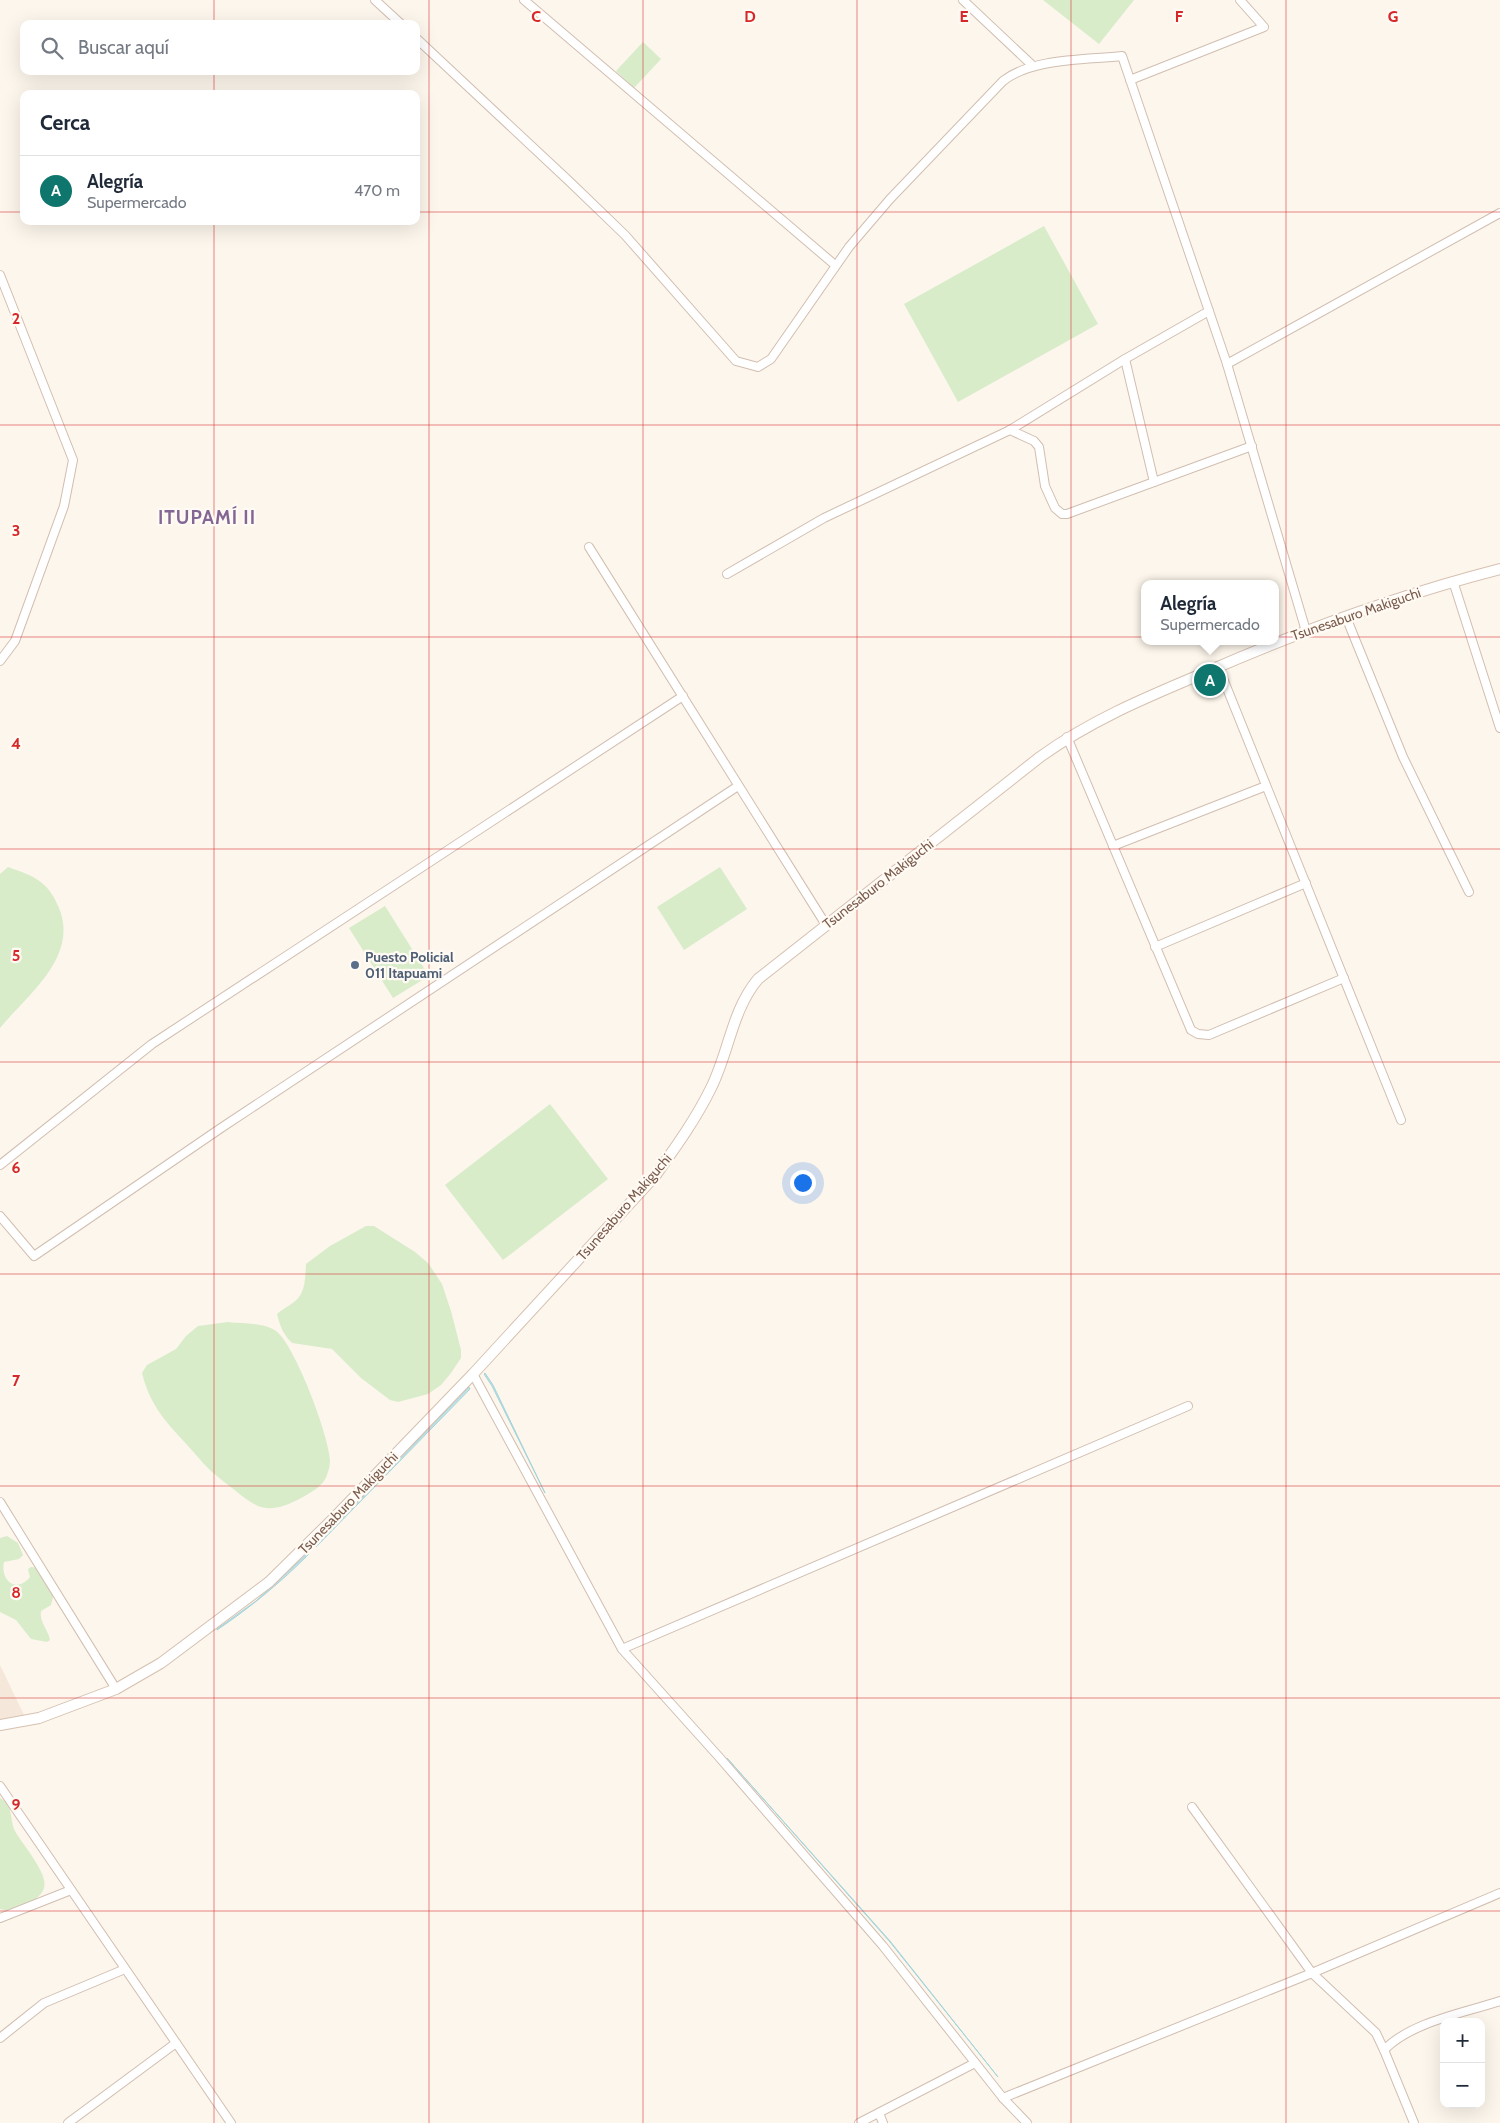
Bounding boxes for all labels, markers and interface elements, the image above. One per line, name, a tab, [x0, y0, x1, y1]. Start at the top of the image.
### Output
text: C	[531, 7, 541, 26]
text: D	[744, 7, 756, 26]
text: E	[959, 7, 969, 26]
text: F	[1175, 7, 1184, 26]
text: G	[1388, 7, 1398, 26]
search box	[20, 20, 420, 75]
icon: search	[38, 34, 66, 62]
text: Buscar aquí	[78, 36, 169, 59]
text: Cerca	[40, 110, 90, 135]
text: Alegría	[87, 170, 143, 193]
text: A	[51, 181, 61, 200]
text: 470 m	[354, 181, 400, 200]
text: Supermercado	[87, 193, 187, 212]
text: 2	[12, 309, 20, 328]
district label: ITUPAMÍ II	[158, 505, 256, 529]
text: 3	[12, 521, 20, 540]
popup	[1141, 580, 1279, 645]
street label: Tsunesaburo Makiguchi	[1289, 583, 1423, 645]
text: Alegría	[1160, 592, 1216, 615]
text: Supermercado	[1160, 615, 1260, 634]
pin: A	[1194, 661, 1226, 699]
text: 4	[11, 734, 21, 753]
street label: Tsunesaburo Makiguchi	[819, 835, 937, 933]
text: 5	[12, 946, 20, 965]
place label: Puesto Policial 011 Itapuami	[365, 948, 454, 982]
marker: Puesto Policial 011 Itapuami	[349, 959, 361, 971]
street label: Tsunesaburo Makiguchi	[573, 1150, 675, 1264]
text: 6	[12, 1158, 21, 1177]
your location	[790, 1170, 816, 1196]
text: 7	[12, 1371, 21, 1390]
street label: Tsunesaburo Makiguchi	[294, 1448, 402, 1558]
text: 8	[11, 1583, 21, 1602]
text: 9	[12, 1795, 21, 1814]
map controls	[1440, 2018, 1485, 2108]
button: +	[1440, 2018, 1485, 2063]
button: −	[1440, 2063, 1485, 2108]

